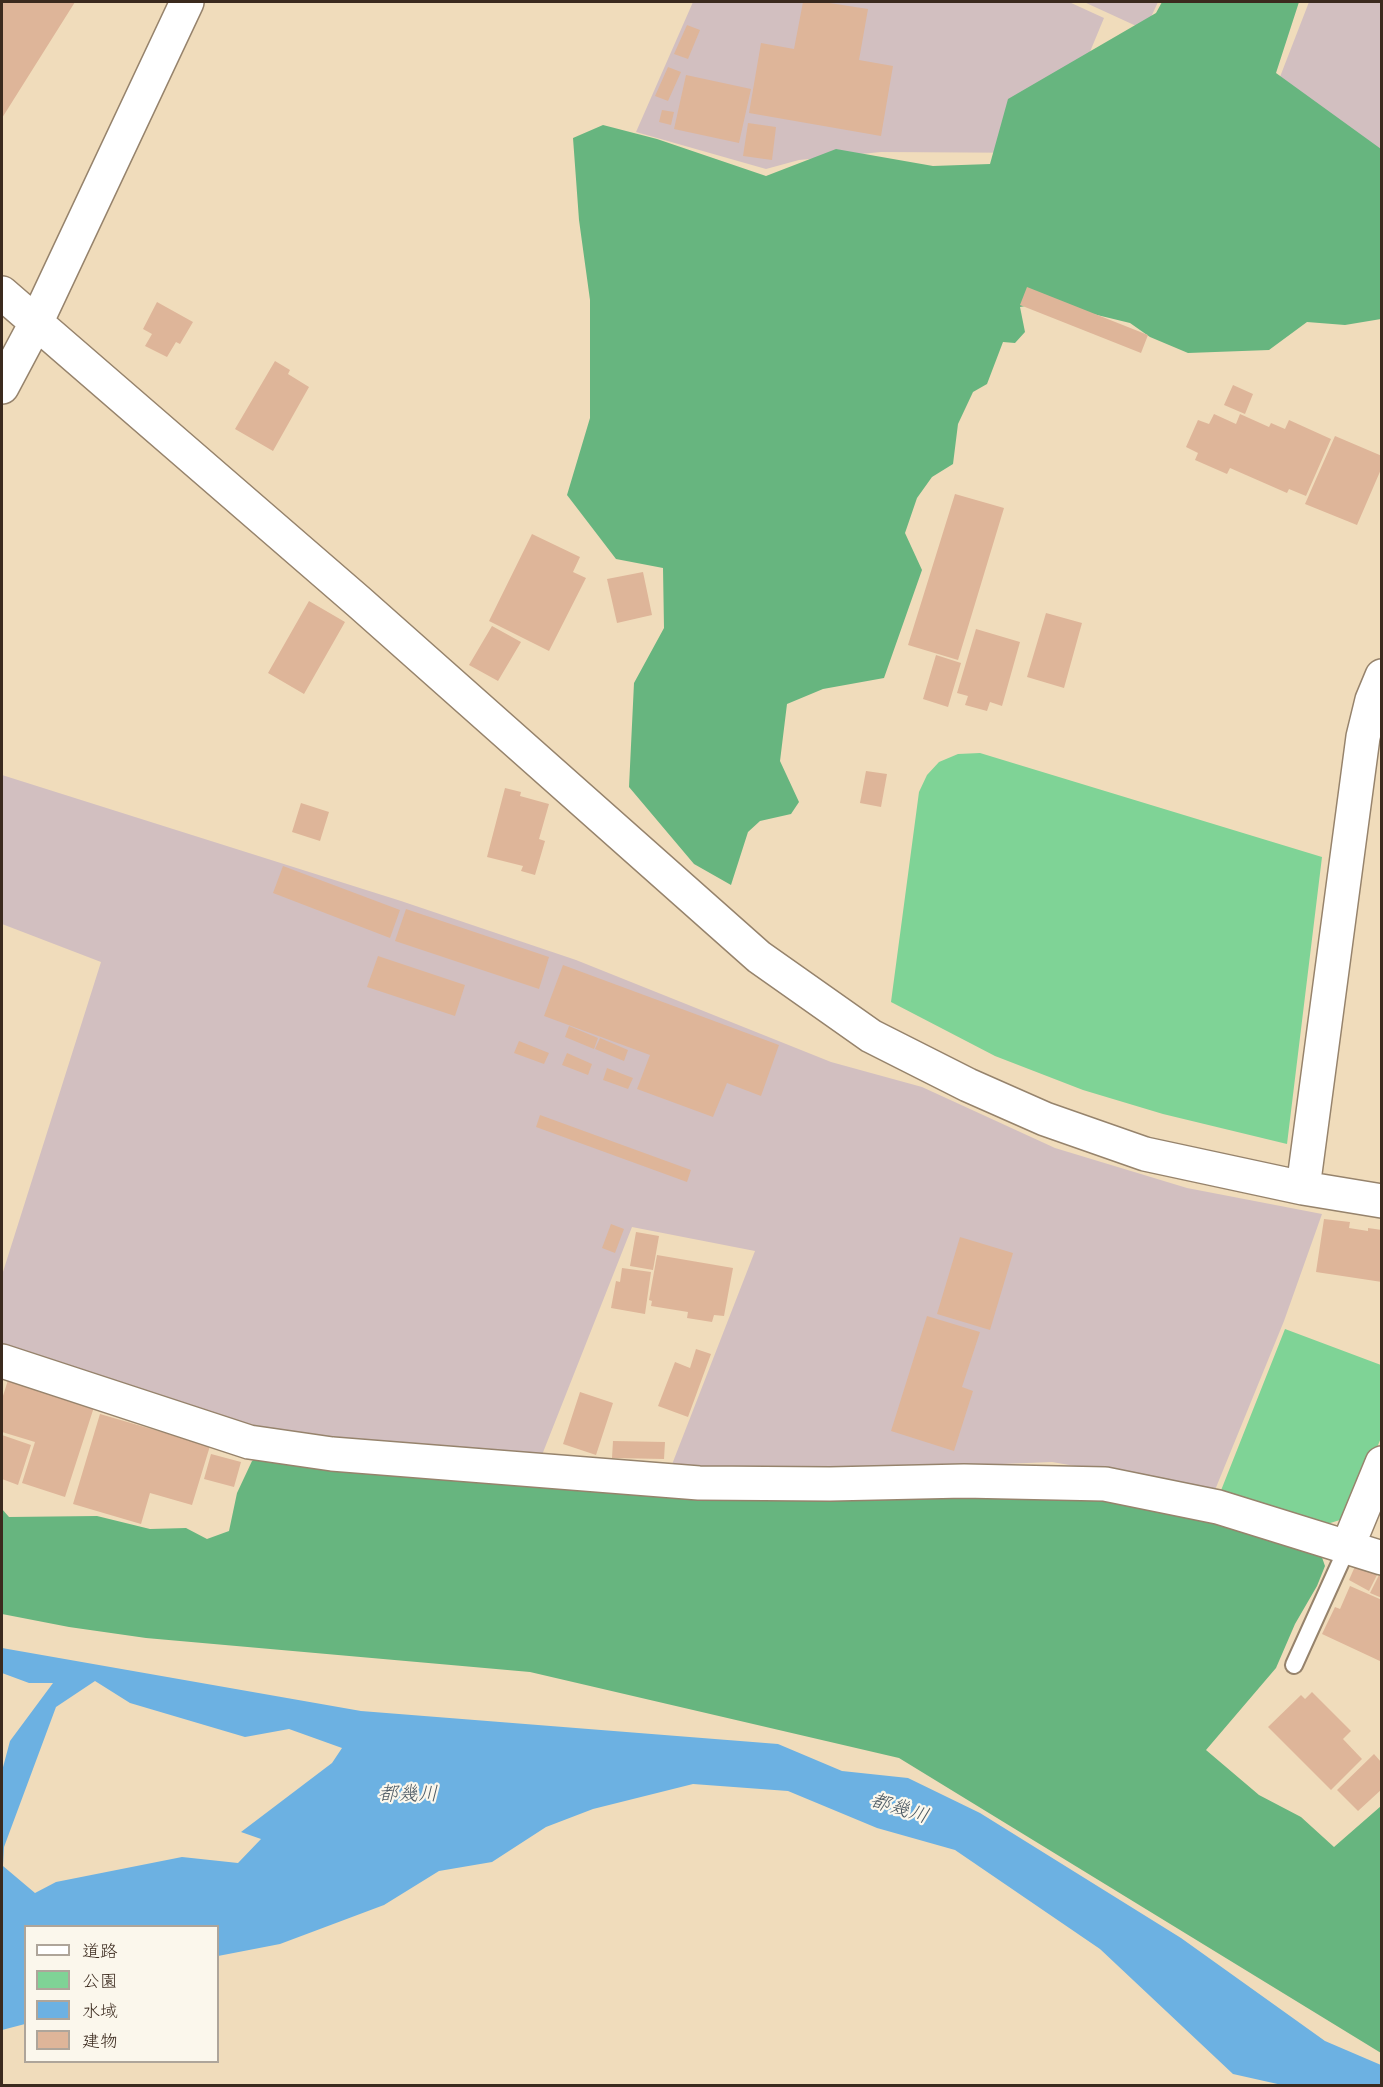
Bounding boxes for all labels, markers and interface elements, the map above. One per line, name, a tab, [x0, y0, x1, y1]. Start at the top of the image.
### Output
water label: 都幾川	[378, 1784, 438, 1808]
water label: 都幾川	[867, 1790, 931, 1830]
legend	[24, 1925, 219, 2063]
text: 道路	[82, 1939, 118, 1964]
text: 公園	[82, 1969, 118, 1994]
text: 水域	[82, 1999, 118, 2024]
text: 建物	[82, 2029, 118, 2054]

